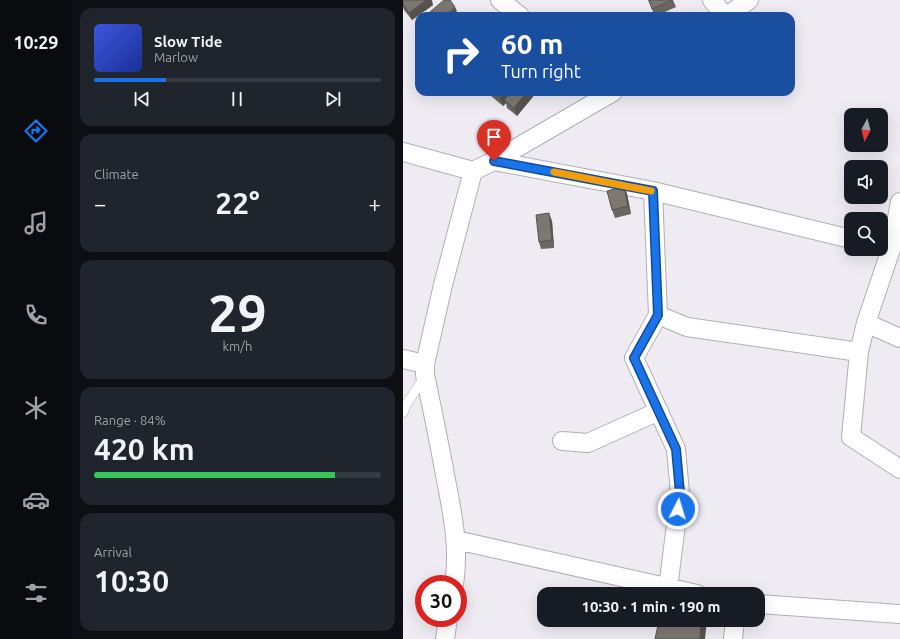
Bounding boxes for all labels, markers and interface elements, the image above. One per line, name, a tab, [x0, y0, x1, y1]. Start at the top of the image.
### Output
icon: right	[435, 28, 487, 80]
text: 60 m	[501, 28, 563, 59]
text: 10:29	[13, 32, 59, 52]
text: Slow Tide	[154, 33, 222, 50]
text: Marlow	[154, 50, 198, 64]
text: Turn right	[501, 61, 581, 81]
icon: previous	[131, 88, 153, 110]
icon: pause	[226, 88, 248, 110]
icon: next	[322, 88, 344, 110]
north arrow	[844, 108, 888, 152]
map controls	[844, 108, 888, 256]
icon: directions	[22, 117, 50, 145]
pin	[477, 120, 511, 161]
icon: arrive	[483, 126, 505, 148]
button: sound	[844, 160, 888, 204]
text: Climate	[94, 167, 139, 181]
text: 22°	[215, 186, 260, 220]
text: −	[94, 191, 106, 216]
text: +	[369, 191, 381, 216]
icon: music	[22, 209, 50, 237]
button: search	[844, 212, 888, 256]
text: 29	[208, 284, 267, 342]
icon: phone	[22, 301, 50, 329]
text: km/h	[222, 339, 253, 353]
icon: climate	[22, 394, 50, 422]
text: Range · 84%	[94, 413, 166, 427]
text: 420 km	[94, 432, 195, 466]
icon: car	[22, 486, 50, 514]
position arrow	[657, 488, 699, 530]
text: Arrival	[94, 545, 132, 559]
text: 10:30	[94, 564, 169, 598]
speed limit sign: 30	[415, 575, 467, 627]
icon: filters	[22, 579, 50, 607]
text: 10:30 · 1 min · 190 m	[582, 598, 720, 615]

